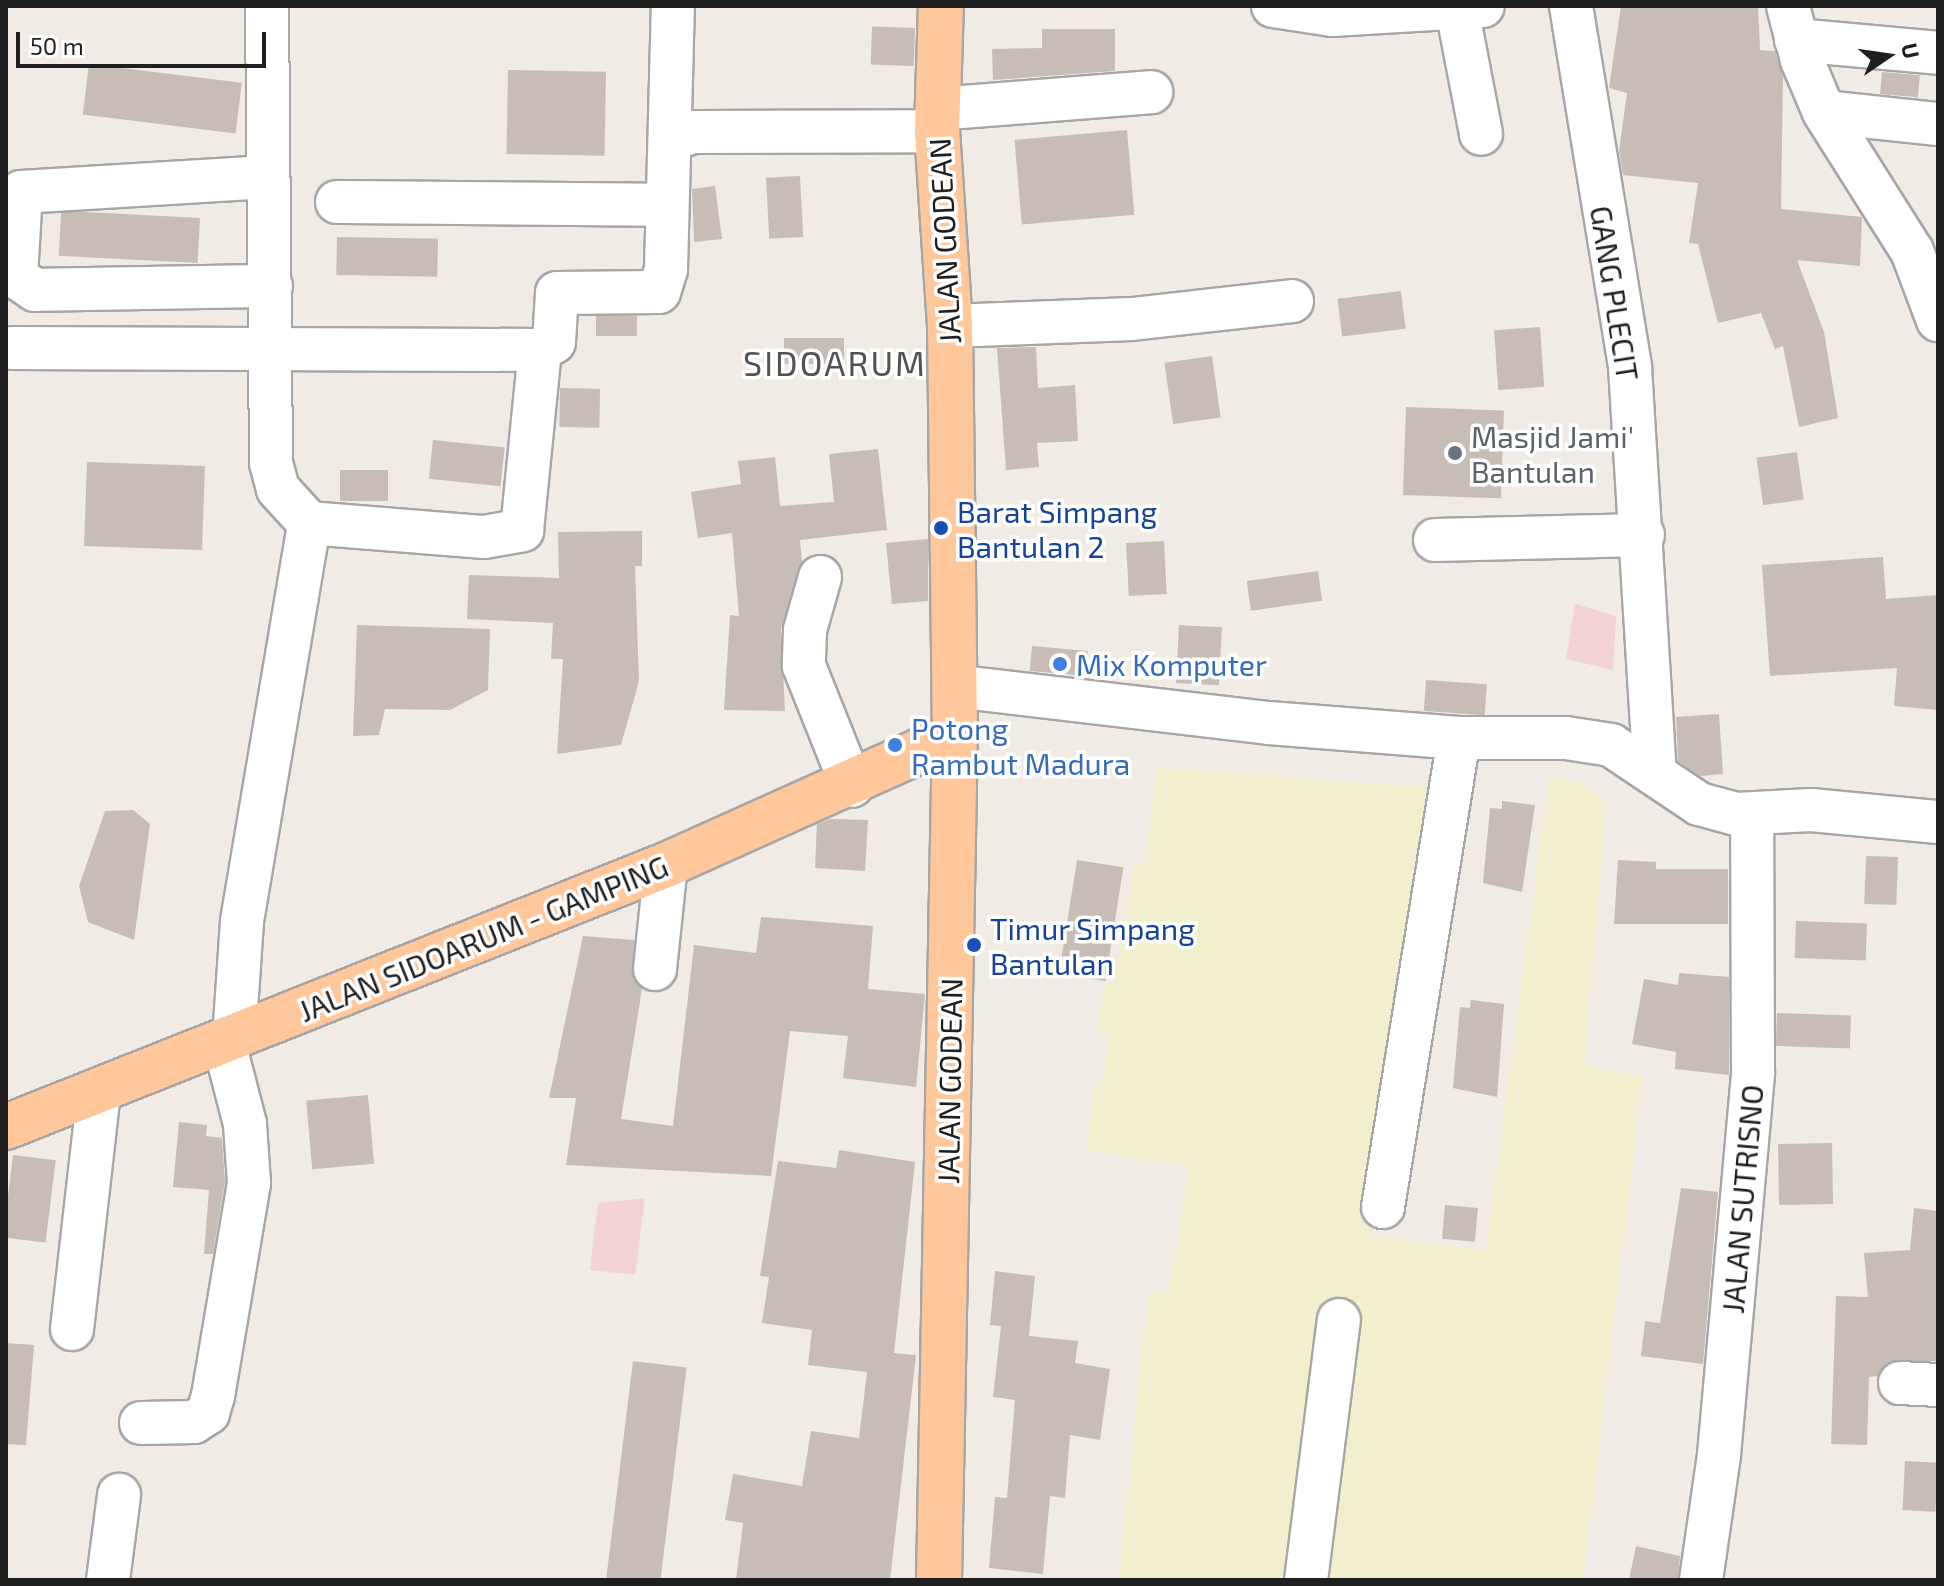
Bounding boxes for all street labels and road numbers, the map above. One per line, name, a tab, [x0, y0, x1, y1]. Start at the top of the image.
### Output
street label: JALAN GODEAN	[921, 137, 967, 345]
street label: GANG PLECIT	[1583, 203, 1647, 383]
street label: JALAN SIDOARUM - GAMPING	[293, 847, 673, 1029]
street label: JALAN GODEAN	[929, 978, 969, 1184]
street label: JALAN SUTRISNO	[1714, 1083, 1770, 1315]

